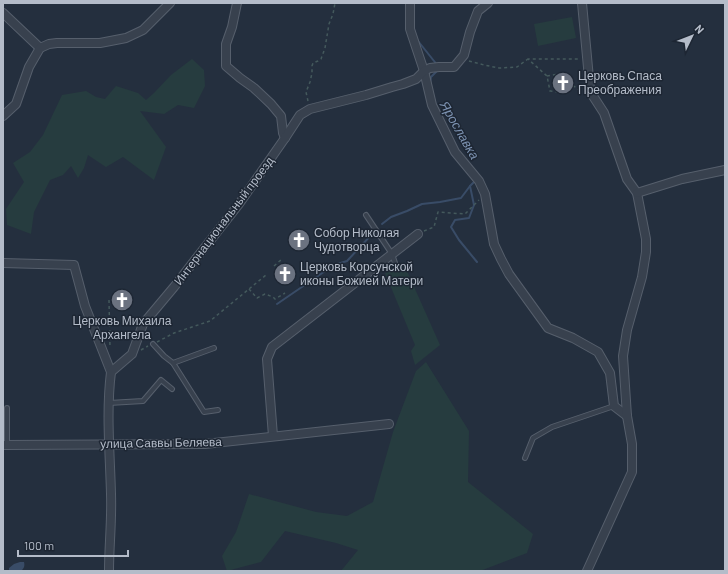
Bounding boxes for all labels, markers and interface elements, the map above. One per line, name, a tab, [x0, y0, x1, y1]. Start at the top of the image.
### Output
north arrow	[672, 16, 712, 56]
text: N	[692, 22, 707, 36]
place label: Церковь Спаса Преображения	[578, 68, 662, 97]
church icon: Церковь Спаса Преображения	[550, 70, 576, 96]
water label: Ярославка	[436, 97, 483, 162]
street label: Интернациональный проезд	[170, 154, 277, 288]
place label: Собор Николая Чудотворца	[314, 225, 399, 254]
church icon: Собор Николая Чудотворца	[286, 227, 312, 253]
place label: Церковь Корсунской иконы Божией Матери	[300, 259, 423, 288]
church icon: Церковь Корсунской иконы Божией Матери	[272, 261, 298, 287]
church icon: Церковь Михаила Архангела	[109, 287, 135, 313]
place label: Церковь Михаила Архангела	[73, 313, 172, 342]
street label: улица Саввы Беляева	[100, 434, 222, 451]
scale bar	[18, 532, 128, 558]
text: 100 m	[24, 538, 54, 552]

